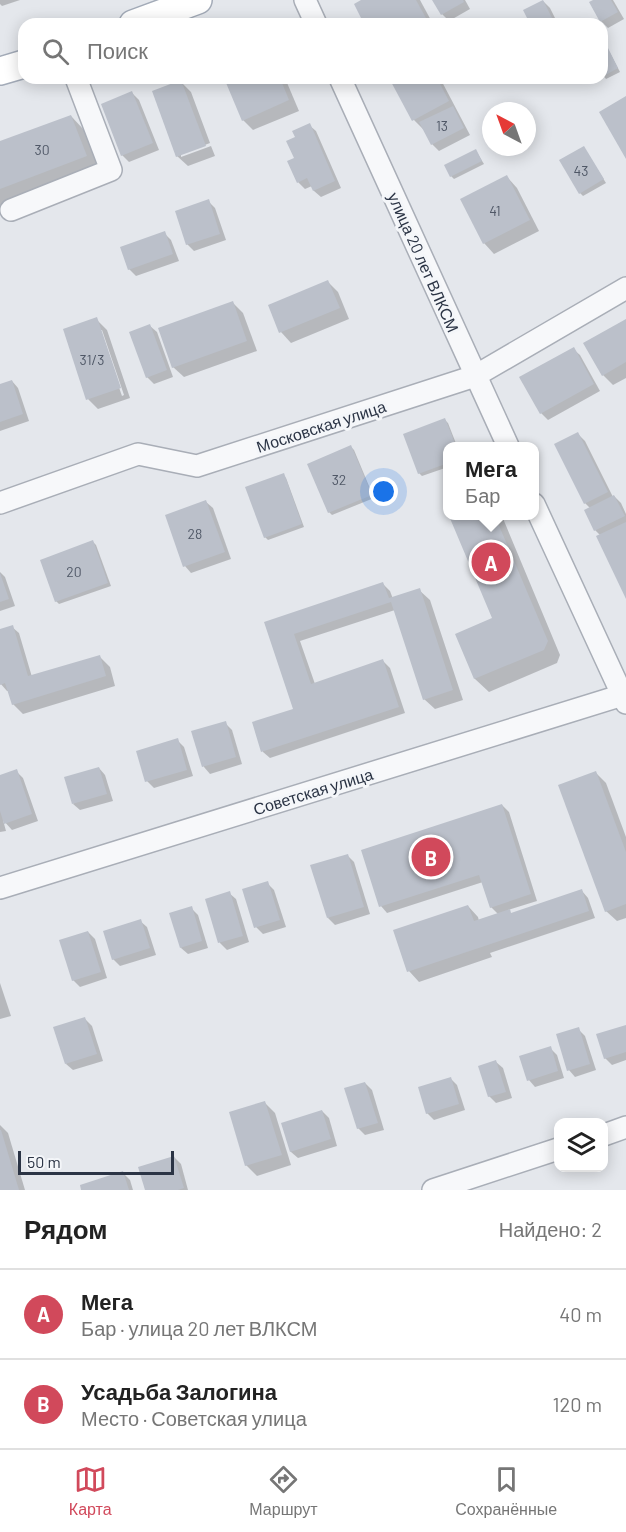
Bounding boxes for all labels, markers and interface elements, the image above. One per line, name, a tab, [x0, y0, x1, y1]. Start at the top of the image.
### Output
search box	[18, 18, 608, 84]
icon: search	[39, 35, 72, 68]
text: Поиск	[87, 37, 148, 63]
north arrow	[482, 102, 536, 156]
house number: 13	[436, 117, 448, 134]
house number: 30	[34, 141, 50, 158]
house number: 43	[574, 162, 588, 179]
street label: улица 20 лет ВЛКСМ	[385, 189, 463, 335]
house number: 41	[489, 202, 501, 219]
house number: 31/3	[80, 351, 104, 368]
street label: Московская улица	[254, 396, 388, 456]
popup	[443, 442, 539, 520]
text: Мега	[465, 455, 517, 481]
house number: 32	[332, 471, 346, 488]
your location	[369, 477, 398, 506]
text: Бар	[465, 483, 500, 507]
house number: 28	[188, 525, 202, 542]
pin: A	[472, 540, 510, 584]
house number: 20	[66, 563, 82, 580]
street label: Советская улица	[251, 764, 375, 818]
pin: B	[412, 834, 450, 880]
map controls	[554, 1118, 608, 1172]
button: layers	[554, 1118, 608, 1172]
scale bar	[18, 1148, 174, 1176]
text: 50 m	[27, 1152, 61, 1171]
text: Рядом	[24, 1213, 107, 1244]
text: Найдено: 2	[499, 1217, 602, 1241]
text: Мега	[81, 1288, 133, 1314]
text: A	[37, 1302, 50, 1326]
text: 40 m	[559, 1302, 602, 1326]
text: Бар · улица 20 лет ВЛКСМ	[81, 1316, 317, 1340]
text: Усадьба Залогина	[81, 1378, 277, 1404]
text: B	[37, 1392, 50, 1416]
text: 120 m	[552, 1392, 602, 1416]
text: Место · Советская улица	[81, 1406, 307, 1430]
tab: Карта	[69, 1463, 112, 1519]
tab: Маршрут	[249, 1463, 318, 1519]
tab: Сохранённые	[455, 1463, 557, 1519]

